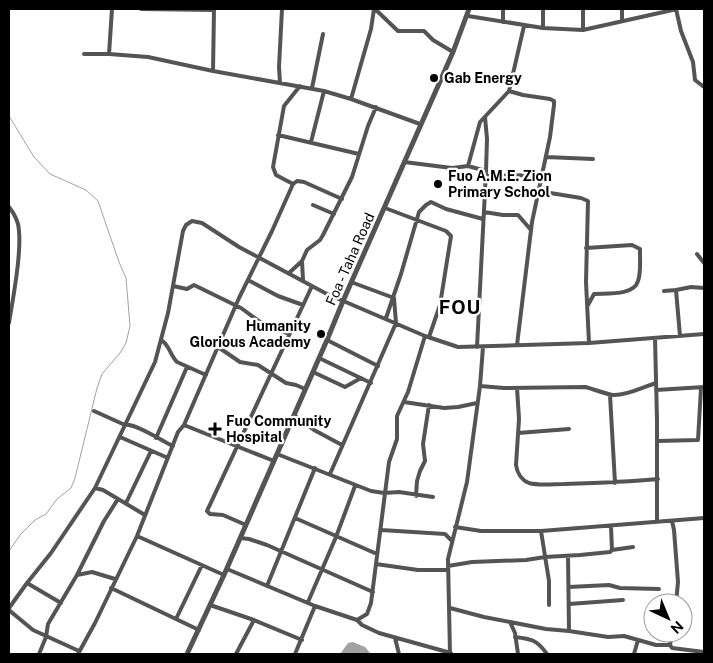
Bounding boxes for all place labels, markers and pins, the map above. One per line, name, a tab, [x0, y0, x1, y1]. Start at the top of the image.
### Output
place label: Gab Energy	[444, 70, 522, 86]
marker: Gab Energy	[428, 72, 440, 84]
place label: Fuo A.M.E. Zion Primary School	[448, 168, 552, 200]
marker: Fuo A.M.E. Zion Primary School	[432, 178, 444, 190]
place label: Humanity Glorious Academy	[190, 318, 311, 350]
marker: Humanity Glorious Academy	[315, 328, 327, 340]
place label: Fuo Community Hospital	[226, 413, 331, 445]
marker: Fuo Community Hospital	[208, 422, 222, 436]

